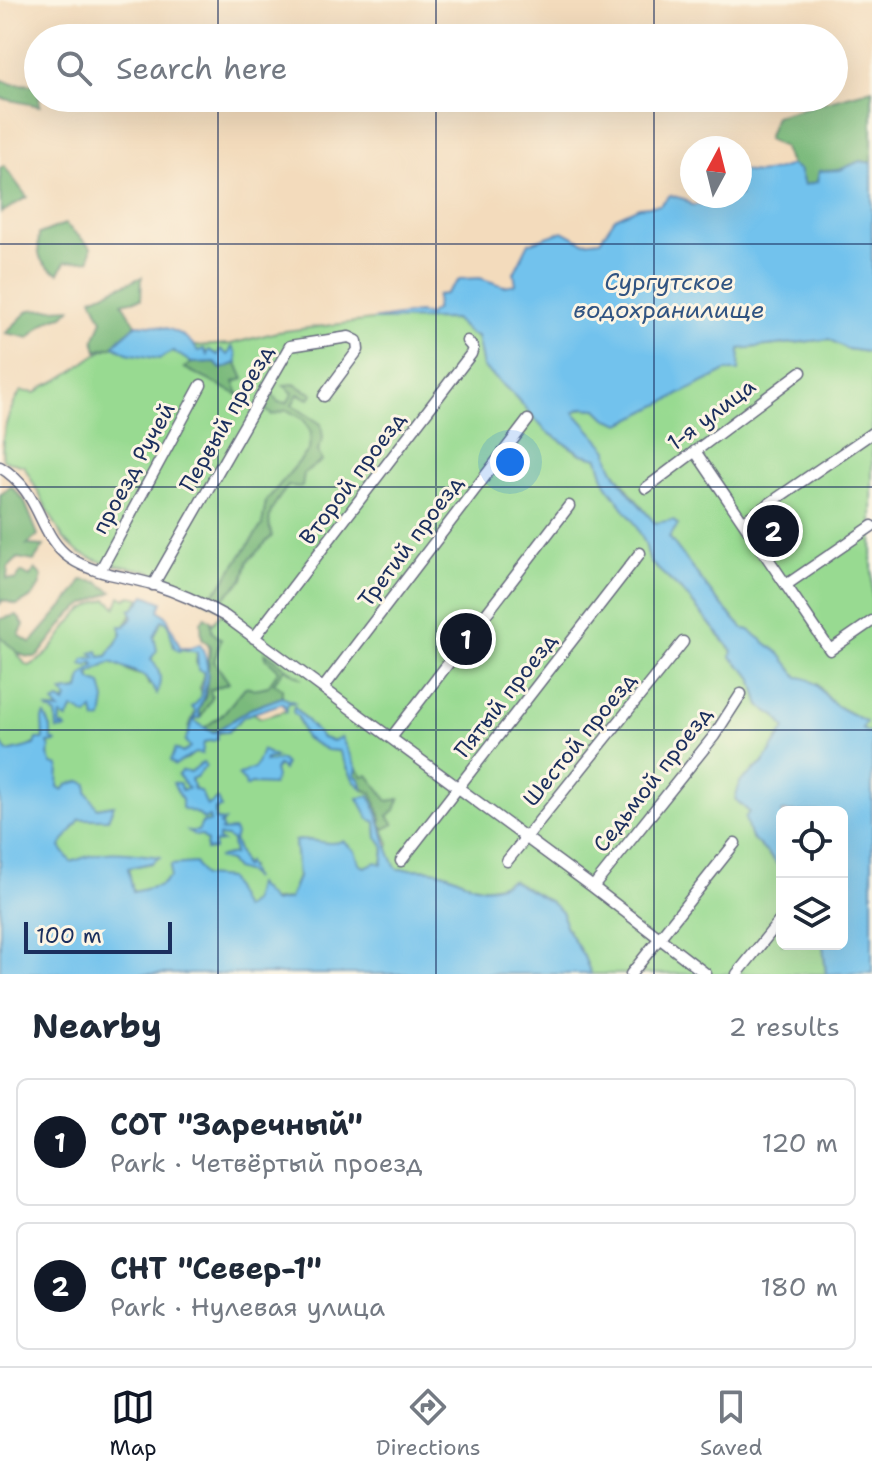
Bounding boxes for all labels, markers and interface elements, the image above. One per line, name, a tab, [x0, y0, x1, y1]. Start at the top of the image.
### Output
search box	[24, 24, 848, 112]
icon: search	[52, 46, 96, 90]
text: Search here	[116, 48, 287, 89]
north arrow	[680, 136, 752, 208]
water label: Сургутское водохранилище	[573, 266, 765, 326]
street label: Первый проезд	[173, 340, 280, 497]
street label: 1-я улица	[661, 371, 762, 457]
street label: проезд Ручей	[85, 397, 182, 539]
street label: Второй проезд	[293, 406, 412, 551]
your location	[490, 442, 530, 482]
street label: Третий проезд	[351, 470, 469, 613]
pin: 2	[747, 501, 799, 561]
pin: 1	[440, 609, 492, 669]
street label: Пятый проезд	[448, 627, 563, 764]
street label: Шестой проезд	[516, 666, 642, 812]
street label: Седьмой проезд	[586, 701, 718, 858]
map controls	[776, 806, 848, 950]
button: locate	[776, 806, 848, 878]
button: layers	[776, 878, 848, 950]
scale bar	[24, 918, 172, 954]
text: 100 m	[36, 921, 102, 950]
text: Nearby	[32, 1003, 162, 1049]
text: 2 results	[728, 1009, 840, 1044]
text: СОТ "Заречный"	[110, 1104, 363, 1145]
text: 1	[54, 1125, 66, 1160]
text: 120 m	[762, 1125, 838, 1160]
text: Park · Четвёртый проезд	[110, 1145, 422, 1180]
text: СНТ "Север-1"	[110, 1248, 322, 1289]
text: 2	[51, 1269, 69, 1304]
text: 180 m	[760, 1269, 838, 1304]
text: Park · Нулевая улица	[110, 1289, 385, 1324]
tab: Map	[110, 1385, 157, 1462]
tab: Directions	[376, 1385, 481, 1462]
tab: Saved	[700, 1385, 762, 1462]

